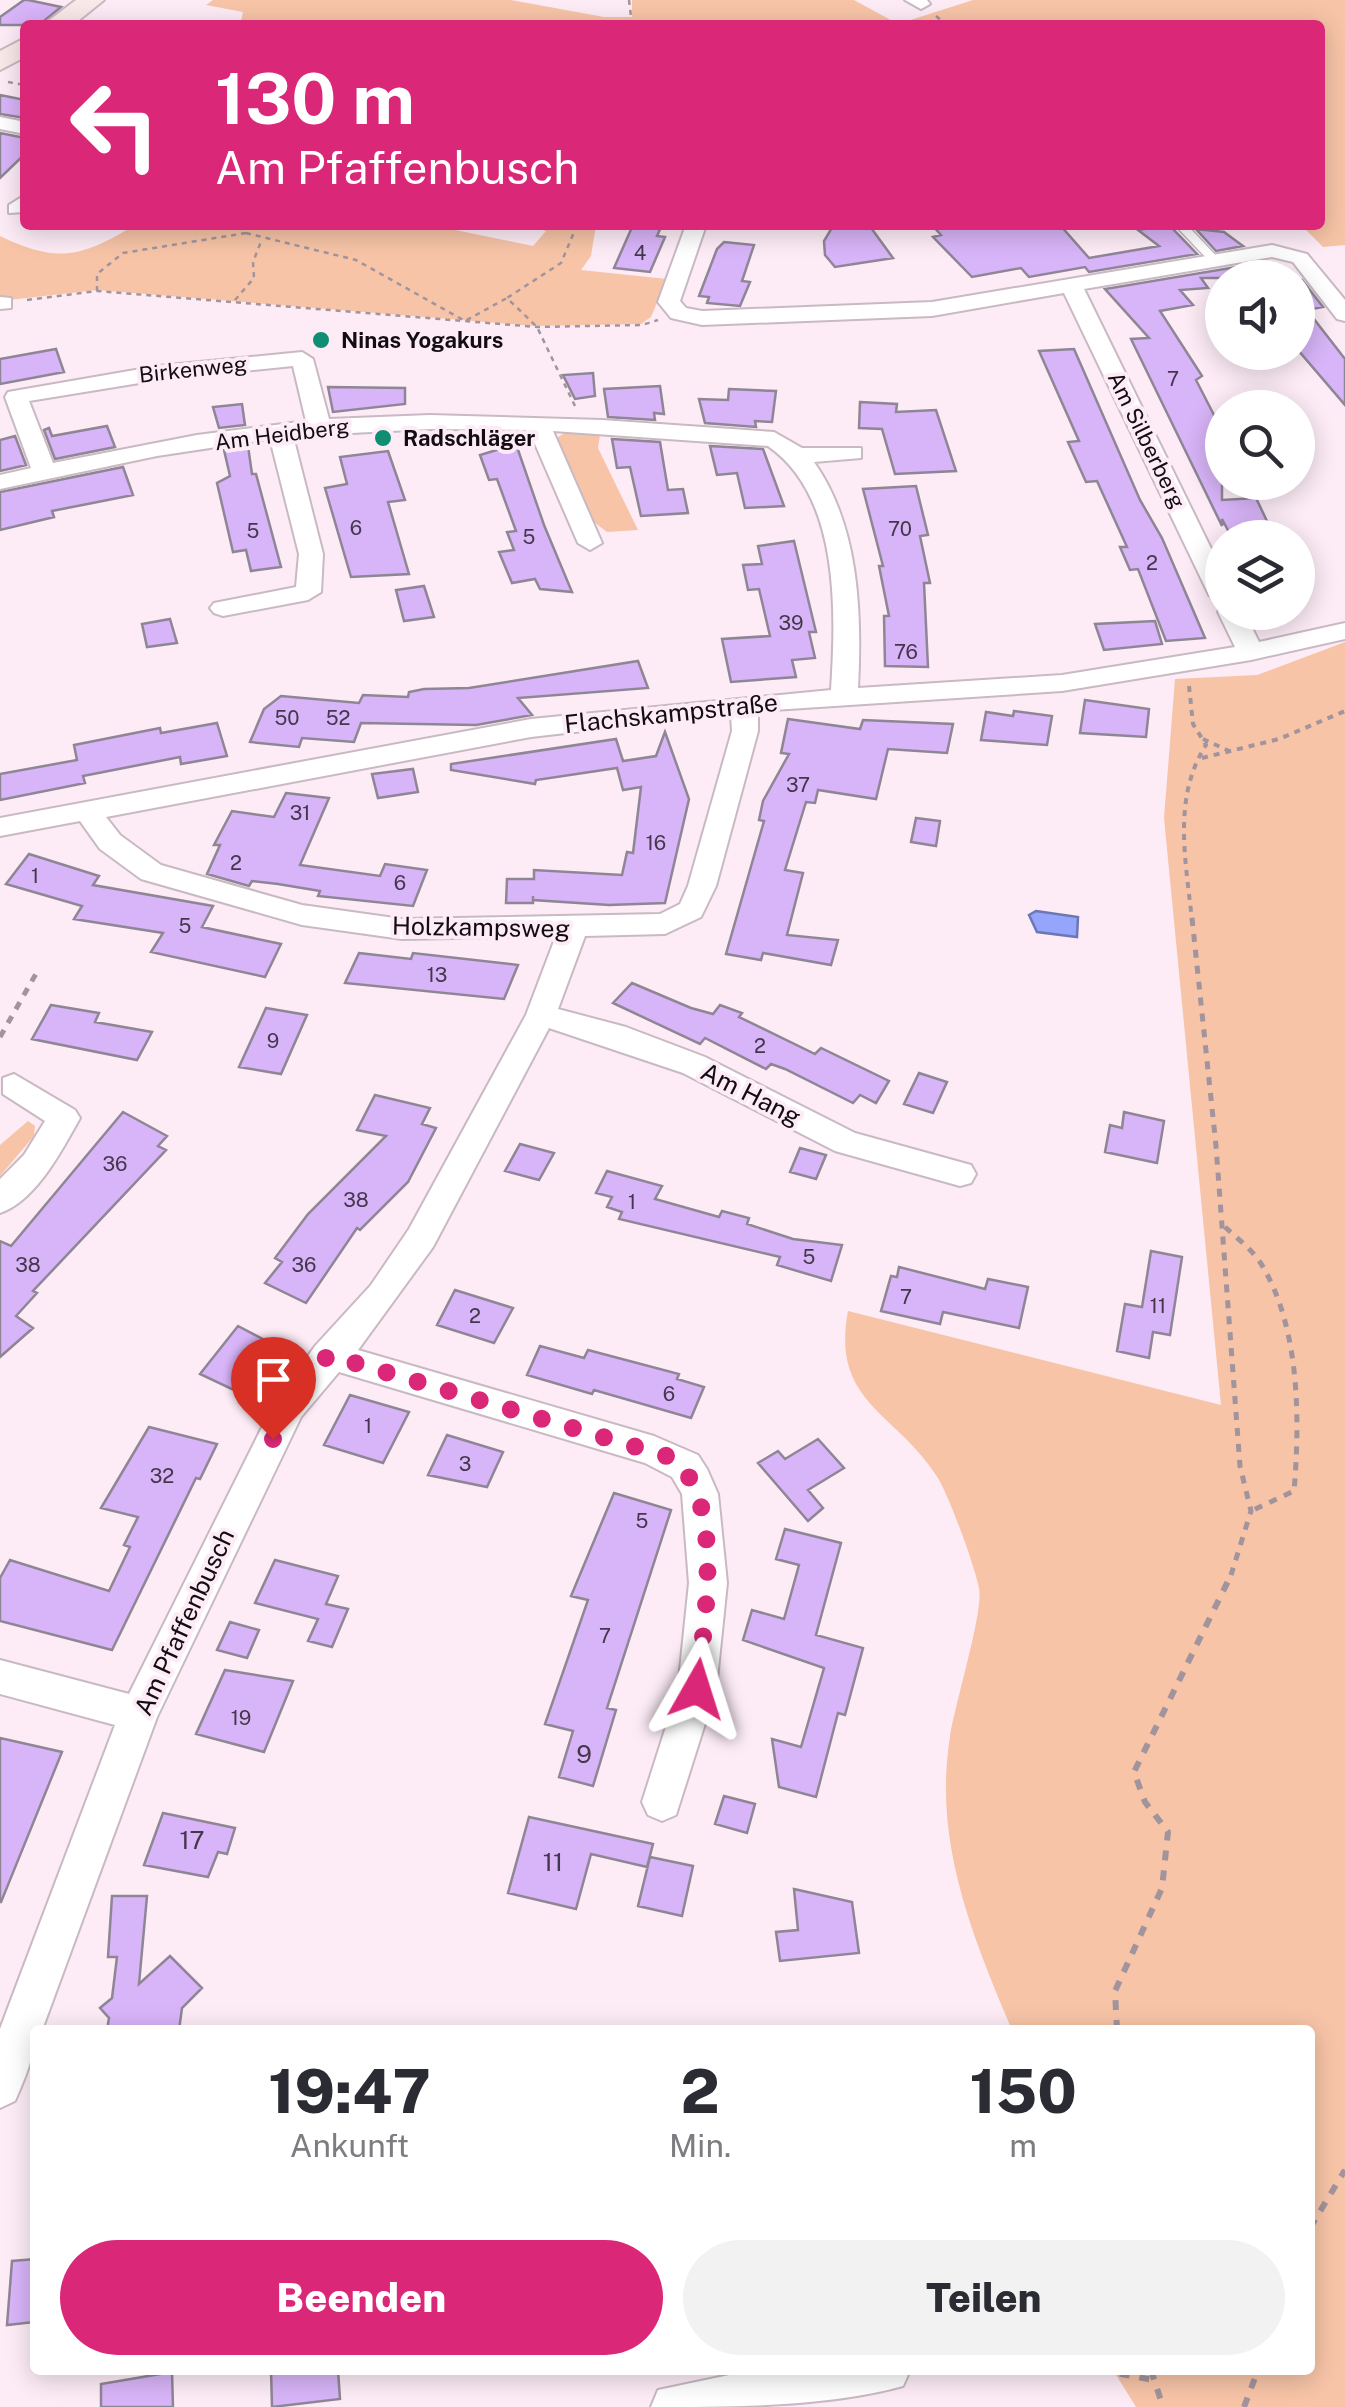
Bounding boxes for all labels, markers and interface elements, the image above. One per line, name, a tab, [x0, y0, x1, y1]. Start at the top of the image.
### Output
text: 130 m	[215, 57, 415, 140]
icon: left	[50, 60, 180, 190]
text: Am Pfaffenbusch	[215, 141, 579, 194]
house number: 4	[634, 241, 646, 265]
map controls	[1205, 260, 1315, 630]
button: sound	[1205, 260, 1315, 370]
place label: Ninas Yogakurs	[341, 327, 503, 353]
marker: Ninas Yogakurs	[310, 329, 332, 351]
street label: Birkenweg	[138, 350, 248, 388]
house number: 7	[1167, 367, 1179, 391]
street label: Am Silberberg	[1103, 368, 1191, 512]
button: search	[1205, 390, 1315, 500]
street label: Am Heidberg	[213, 413, 351, 455]
place label: Radschläger	[403, 425, 535, 451]
marker: Radschläger	[372, 427, 394, 449]
house number: 6	[350, 516, 362, 540]
house number: 70	[888, 517, 912, 541]
house number: 5	[247, 519, 259, 543]
button: layers	[1205, 520, 1315, 630]
house number: 5	[523, 525, 535, 549]
house number: 2	[1146, 551, 1158, 575]
house number: 39	[779, 611, 803, 635]
house number: 76	[894, 640, 918, 664]
street label: Flachskampstraße	[563, 687, 779, 739]
house number: 50	[274, 706, 300, 730]
house number: 52	[326, 706, 350, 730]
house number: 37	[786, 773, 810, 797]
house number: 31	[290, 801, 310, 825]
house number: 16	[646, 831, 666, 855]
house number: 2	[230, 851, 242, 875]
house number: 1	[31, 864, 39, 888]
house number: 6	[394, 871, 406, 895]
street label: Holzkampsweg	[392, 910, 570, 944]
house number: 5	[179, 914, 191, 938]
house number: 13	[427, 963, 447, 987]
house number: 9	[267, 1029, 279, 1053]
house number: 2	[754, 1034, 766, 1058]
street label: Am Hang	[696, 1056, 806, 1132]
house number: 36	[103, 1152, 127, 1176]
house number: 38	[343, 1188, 369, 1212]
house number: 1	[628, 1190, 636, 1214]
house number: 5	[803, 1245, 815, 1269]
house number: 38	[15, 1253, 41, 1277]
house number: 36	[292, 1253, 316, 1277]
house number: 7	[900, 1285, 912, 1309]
house number: 11	[1150, 1294, 1166, 1318]
house number: 2	[469, 1304, 481, 1328]
pin	[231, 1337, 316, 1440]
icon: arrive	[246, 1352, 301, 1407]
house number: 6	[663, 1382, 675, 1406]
house number: 1	[364, 1414, 372, 1438]
house number: 3	[459, 1452, 471, 1476]
house number: 32	[150, 1464, 174, 1488]
house number: 5	[636, 1509, 648, 1533]
street label: Am Pfaffenbusch	[128, 1524, 240, 1720]
house number: 7	[599, 1624, 611, 1648]
position arrow	[645, 1637, 749, 1741]
house number: 19	[231, 1706, 251, 1730]
house number: 9	[576, 1739, 592, 1769]
house number: 17	[179, 1825, 205, 1855]
house number: 11	[543, 1847, 563, 1877]
text: 19:47	[268, 2056, 431, 2127]
text: 2	[681, 2056, 720, 2127]
text: 150	[969, 2056, 1077, 2127]
text: Ankunft	[290, 2127, 409, 2164]
text: Min.	[669, 2127, 731, 2164]
text: m	[1009, 2127, 1037, 2164]
button: Beenden	[60, 2240, 663, 2355]
button: Teilen	[683, 2240, 1285, 2355]

